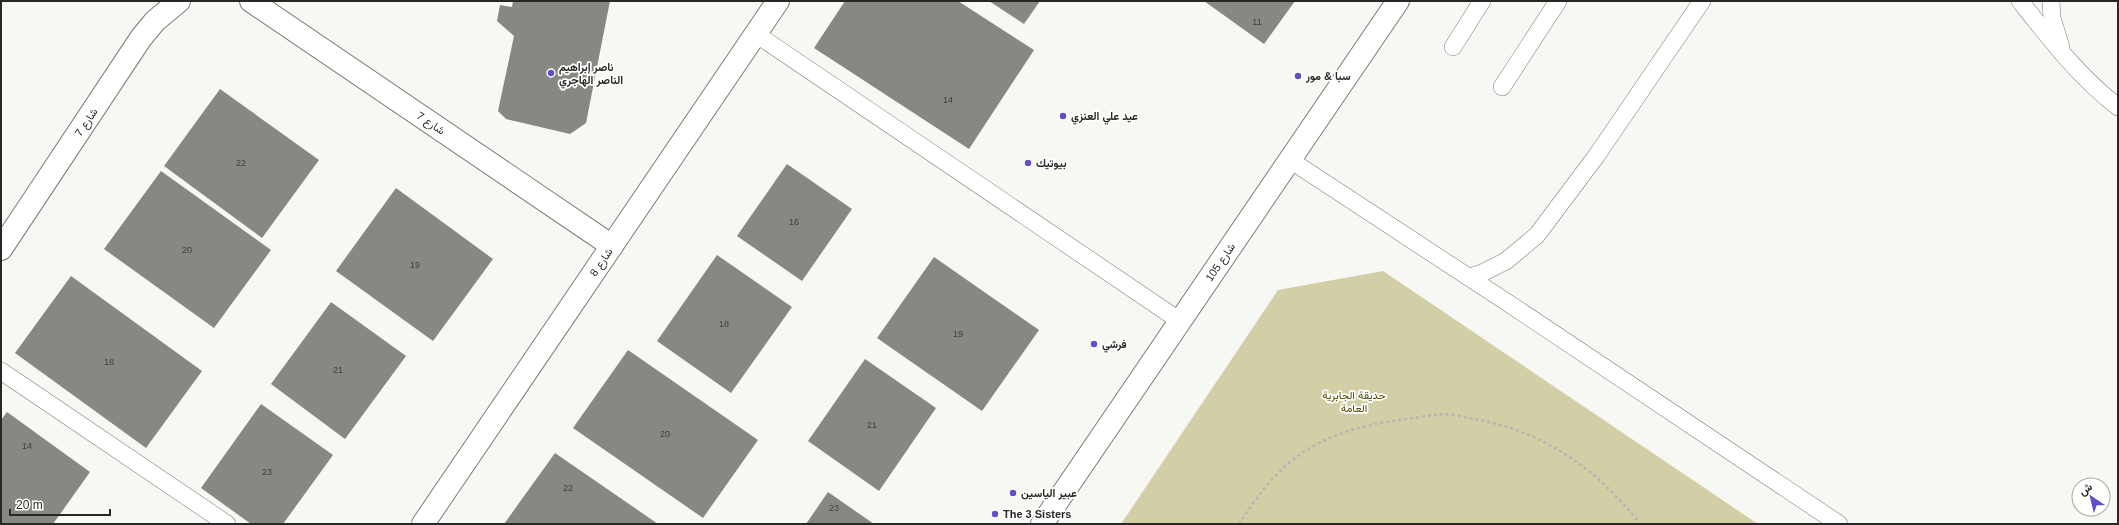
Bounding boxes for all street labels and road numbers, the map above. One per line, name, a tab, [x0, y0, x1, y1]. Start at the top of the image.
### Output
street label: شارع 7	[72, 105, 102, 139]
street label: شارع 7	[414, 109, 448, 139]
street label: شارع 105	[1203, 240, 1239, 285]
street label: شارع 8	[587, 245, 617, 279]

